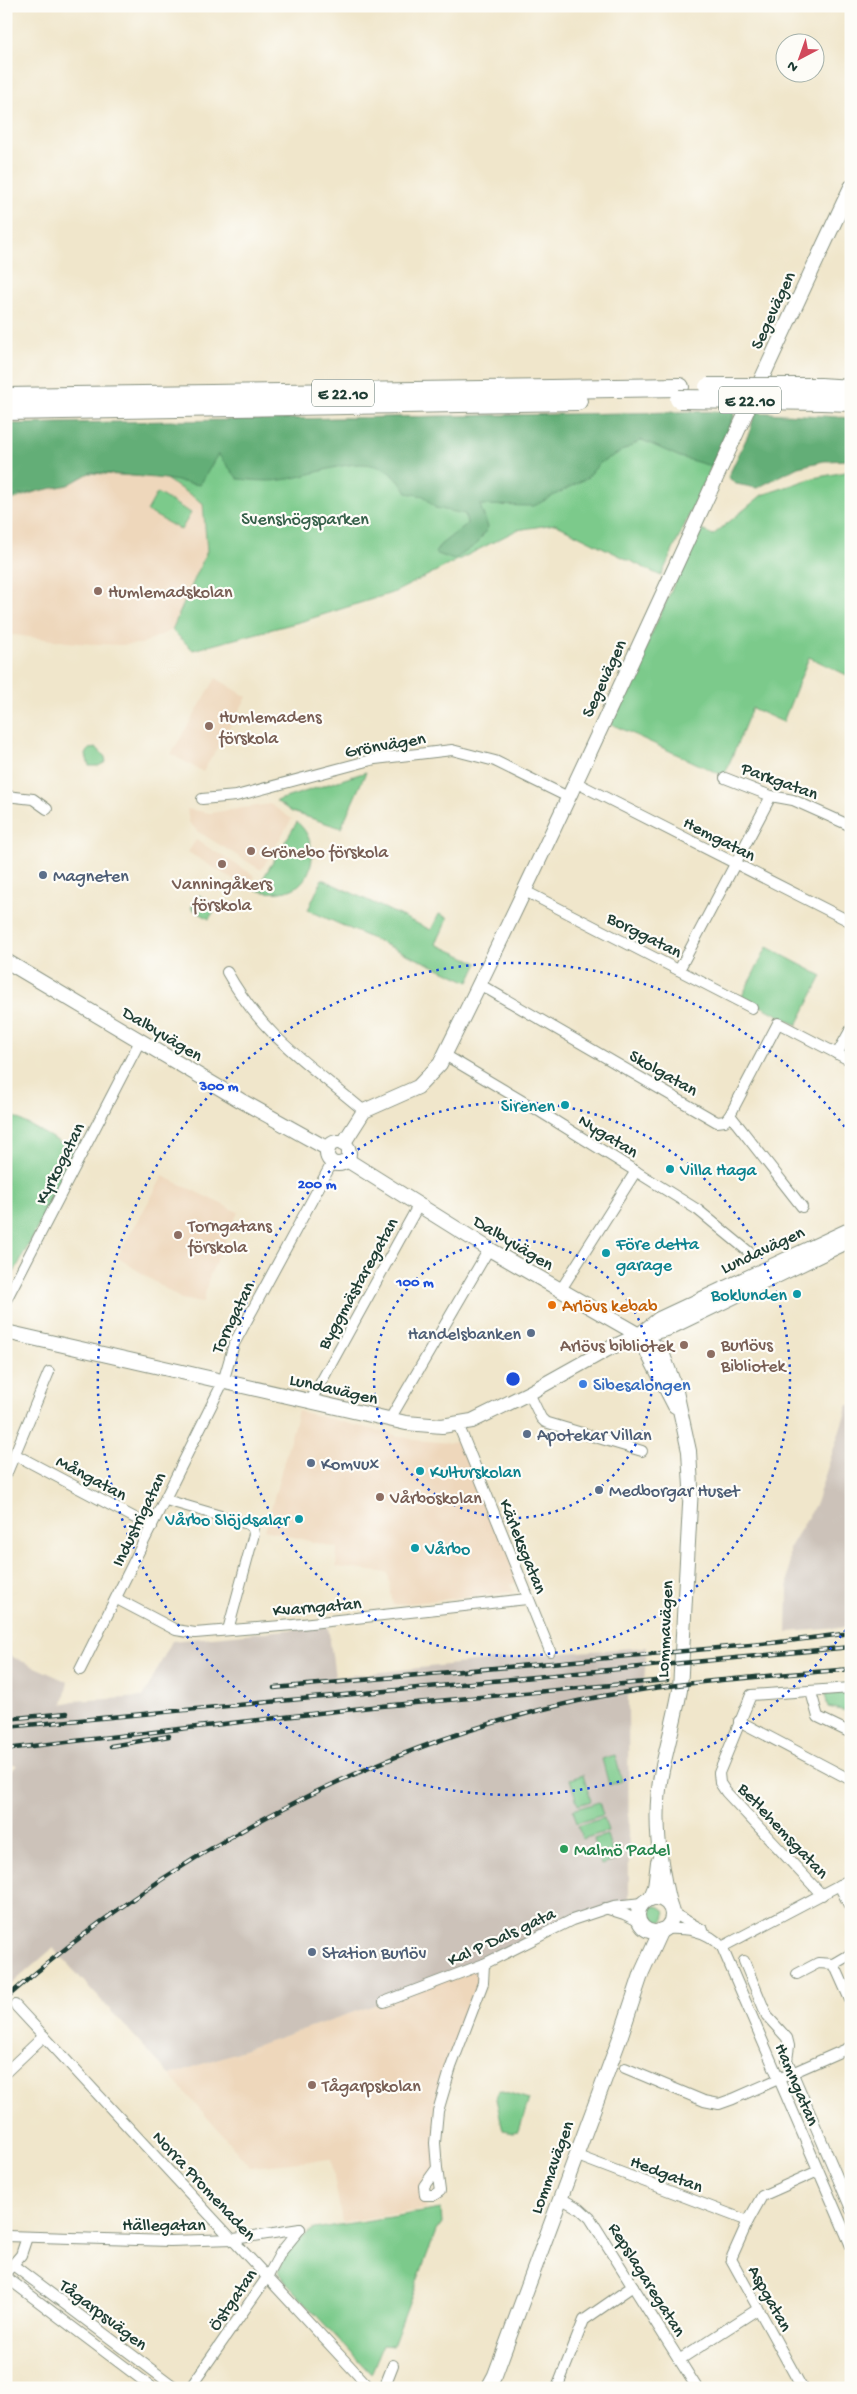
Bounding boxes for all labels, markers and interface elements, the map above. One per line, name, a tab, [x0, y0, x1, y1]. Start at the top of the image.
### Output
north arrow	[774, 32, 824, 82]
text: N	[784, 57, 802, 75]
street label: Segevägen	[747, 269, 802, 353]
road number: E 22.10	[312, 379, 374, 406]
road number: E 22.10	[719, 386, 781, 414]
park label: Svenshögsparken	[241, 510, 369, 531]
place label: Humlemadskolan	[108, 583, 233, 604]
marker: Humlemadskolan	[92, 585, 104, 597]
street label: Segevägen	[578, 637, 633, 721]
place label: Humlemadens förskola	[218, 708, 323, 750]
marker: Humlemadens förskola	[203, 720, 215, 732]
street label: Grönvägen	[343, 729, 428, 764]
street label: Parkgatan	[737, 758, 821, 806]
street label: Hemgatan	[679, 813, 759, 868]
place label: Grönebo förskola	[261, 843, 389, 864]
marker: Grönebo förskola	[245, 845, 257, 857]
marker: Vanningåkers förskola	[216, 858, 228, 870]
place label: Magneten	[53, 867, 129, 888]
marker: Magneten	[37, 869, 49, 881]
place label: Vanningåkers förskola	[171, 875, 273, 917]
street label: Borggatan	[602, 908, 685, 964]
street label: Dalbyvägen	[117, 1002, 206, 1068]
street label: Skolgatan	[625, 1046, 701, 1102]
text: 300 m	[198, 1078, 239, 1096]
place label: Sirenen	[501, 1097, 555, 1118]
marker: Sirenen	[559, 1099, 571, 1111]
street label: Nygatan	[574, 1111, 642, 1164]
street label: Kyrkogatan	[32, 1119, 91, 1208]
place label: Villa Haga	[679, 1161, 758, 1182]
marker: Villa Haga	[664, 1163, 676, 1175]
text: 200 m	[298, 1176, 337, 1194]
street label: Dalbyvägen	[468, 1211, 557, 1277]
street label: Byggmästaregatan	[314, 1214, 404, 1354]
place label: Torngatans förskola	[187, 1217, 273, 1259]
street label: Lundavägen	[718, 1223, 809, 1280]
marker: Torngatans förskola	[172, 1229, 184, 1241]
place label: Före detta garage	[615, 1235, 700, 1277]
marker: Före detta garage	[600, 1247, 612, 1259]
text: 100 m	[395, 1274, 434, 1292]
street label: Torngatan	[207, 1278, 261, 1358]
place label: Boklunden	[710, 1286, 787, 1307]
marker: Boklunden	[791, 1288, 803, 1300]
place label: Arlövs kebab	[562, 1297, 658, 1318]
marker: Arlövs kebab	[546, 1299, 558, 1311]
place label: Handelsbanken	[408, 1325, 521, 1346]
marker: Handelsbanken	[525, 1327, 537, 1339]
place label: Burlövs Bibliotek	[720, 1336, 787, 1378]
place label: Arlövs bibliotek	[560, 1337, 676, 1358]
marker: Arlövs bibliotek	[678, 1339, 690, 1351]
marker: Burlövs Bibliotek	[705, 1348, 717, 1360]
street label: Lundavägen	[287, 1370, 380, 1411]
centre of rings	[504, 1370, 522, 1388]
place label: Sibesalongen	[593, 1376, 691, 1397]
marker: Sibesalongen	[577, 1378, 589, 1390]
place label: Apotekar Villan	[537, 1426, 652, 1447]
marker: Apotekar Villan	[521, 1428, 533, 1440]
street label: Mångatan	[52, 1452, 130, 1507]
place label: Komvux	[321, 1455, 379, 1476]
marker: Komvux	[305, 1457, 317, 1469]
place label: Kulturskolan	[430, 1463, 521, 1484]
marker: Kulturskolan	[414, 1465, 426, 1477]
street label: Industrigatan	[108, 1469, 172, 1571]
place label: Medborgar Huset	[609, 1482, 741, 1503]
marker: Medborgar Huset	[593, 1484, 605, 1496]
place label: Vårboskolan	[389, 1489, 482, 1510]
marker: Vårboskolan	[374, 1491, 386, 1503]
street label: Kärleksgatan	[493, 1496, 550, 1598]
place label: Vårbo Slöjdsalar	[164, 1511, 291, 1532]
marker: Vårbo Slöjdsalar	[293, 1513, 305, 1525]
place label: Vårbo	[424, 1540, 470, 1561]
marker: Vårbo	[409, 1542, 421, 1554]
street label: Lommavägen	[653, 1579, 680, 1678]
street label: Kvarngatan	[272, 1594, 363, 1623]
street label: Betlehemsgatan	[732, 1779, 832, 1884]
place label: Malmö Padel	[574, 1841, 671, 1862]
marker: Malmö Padel	[558, 1843, 570, 1855]
street label: Kal P Dals gata	[445, 1904, 560, 1972]
place label: Station Burlöv	[322, 1944, 426, 1965]
marker: Station Burlöv	[306, 1946, 318, 1958]
street label: Hamngatan	[769, 2040, 823, 2130]
place label: Tågarpskolan	[321, 2077, 421, 2098]
marker: Tågarpskolan	[306, 2079, 318, 2091]
street label: Lommavägen	[527, 2118, 580, 2217]
street label: Norra Promenaden	[147, 2127, 260, 2246]
street label: Hedgatan	[627, 2152, 706, 2199]
street label: Hällegatan	[122, 2216, 206, 2237]
street label: Repslagaregatan	[602, 2220, 690, 2341]
street label: Aspgatan	[742, 2263, 796, 2336]
street label: Östgatan	[205, 2265, 263, 2336]
street label: Tågarpsvägen	[53, 2275, 151, 2356]

